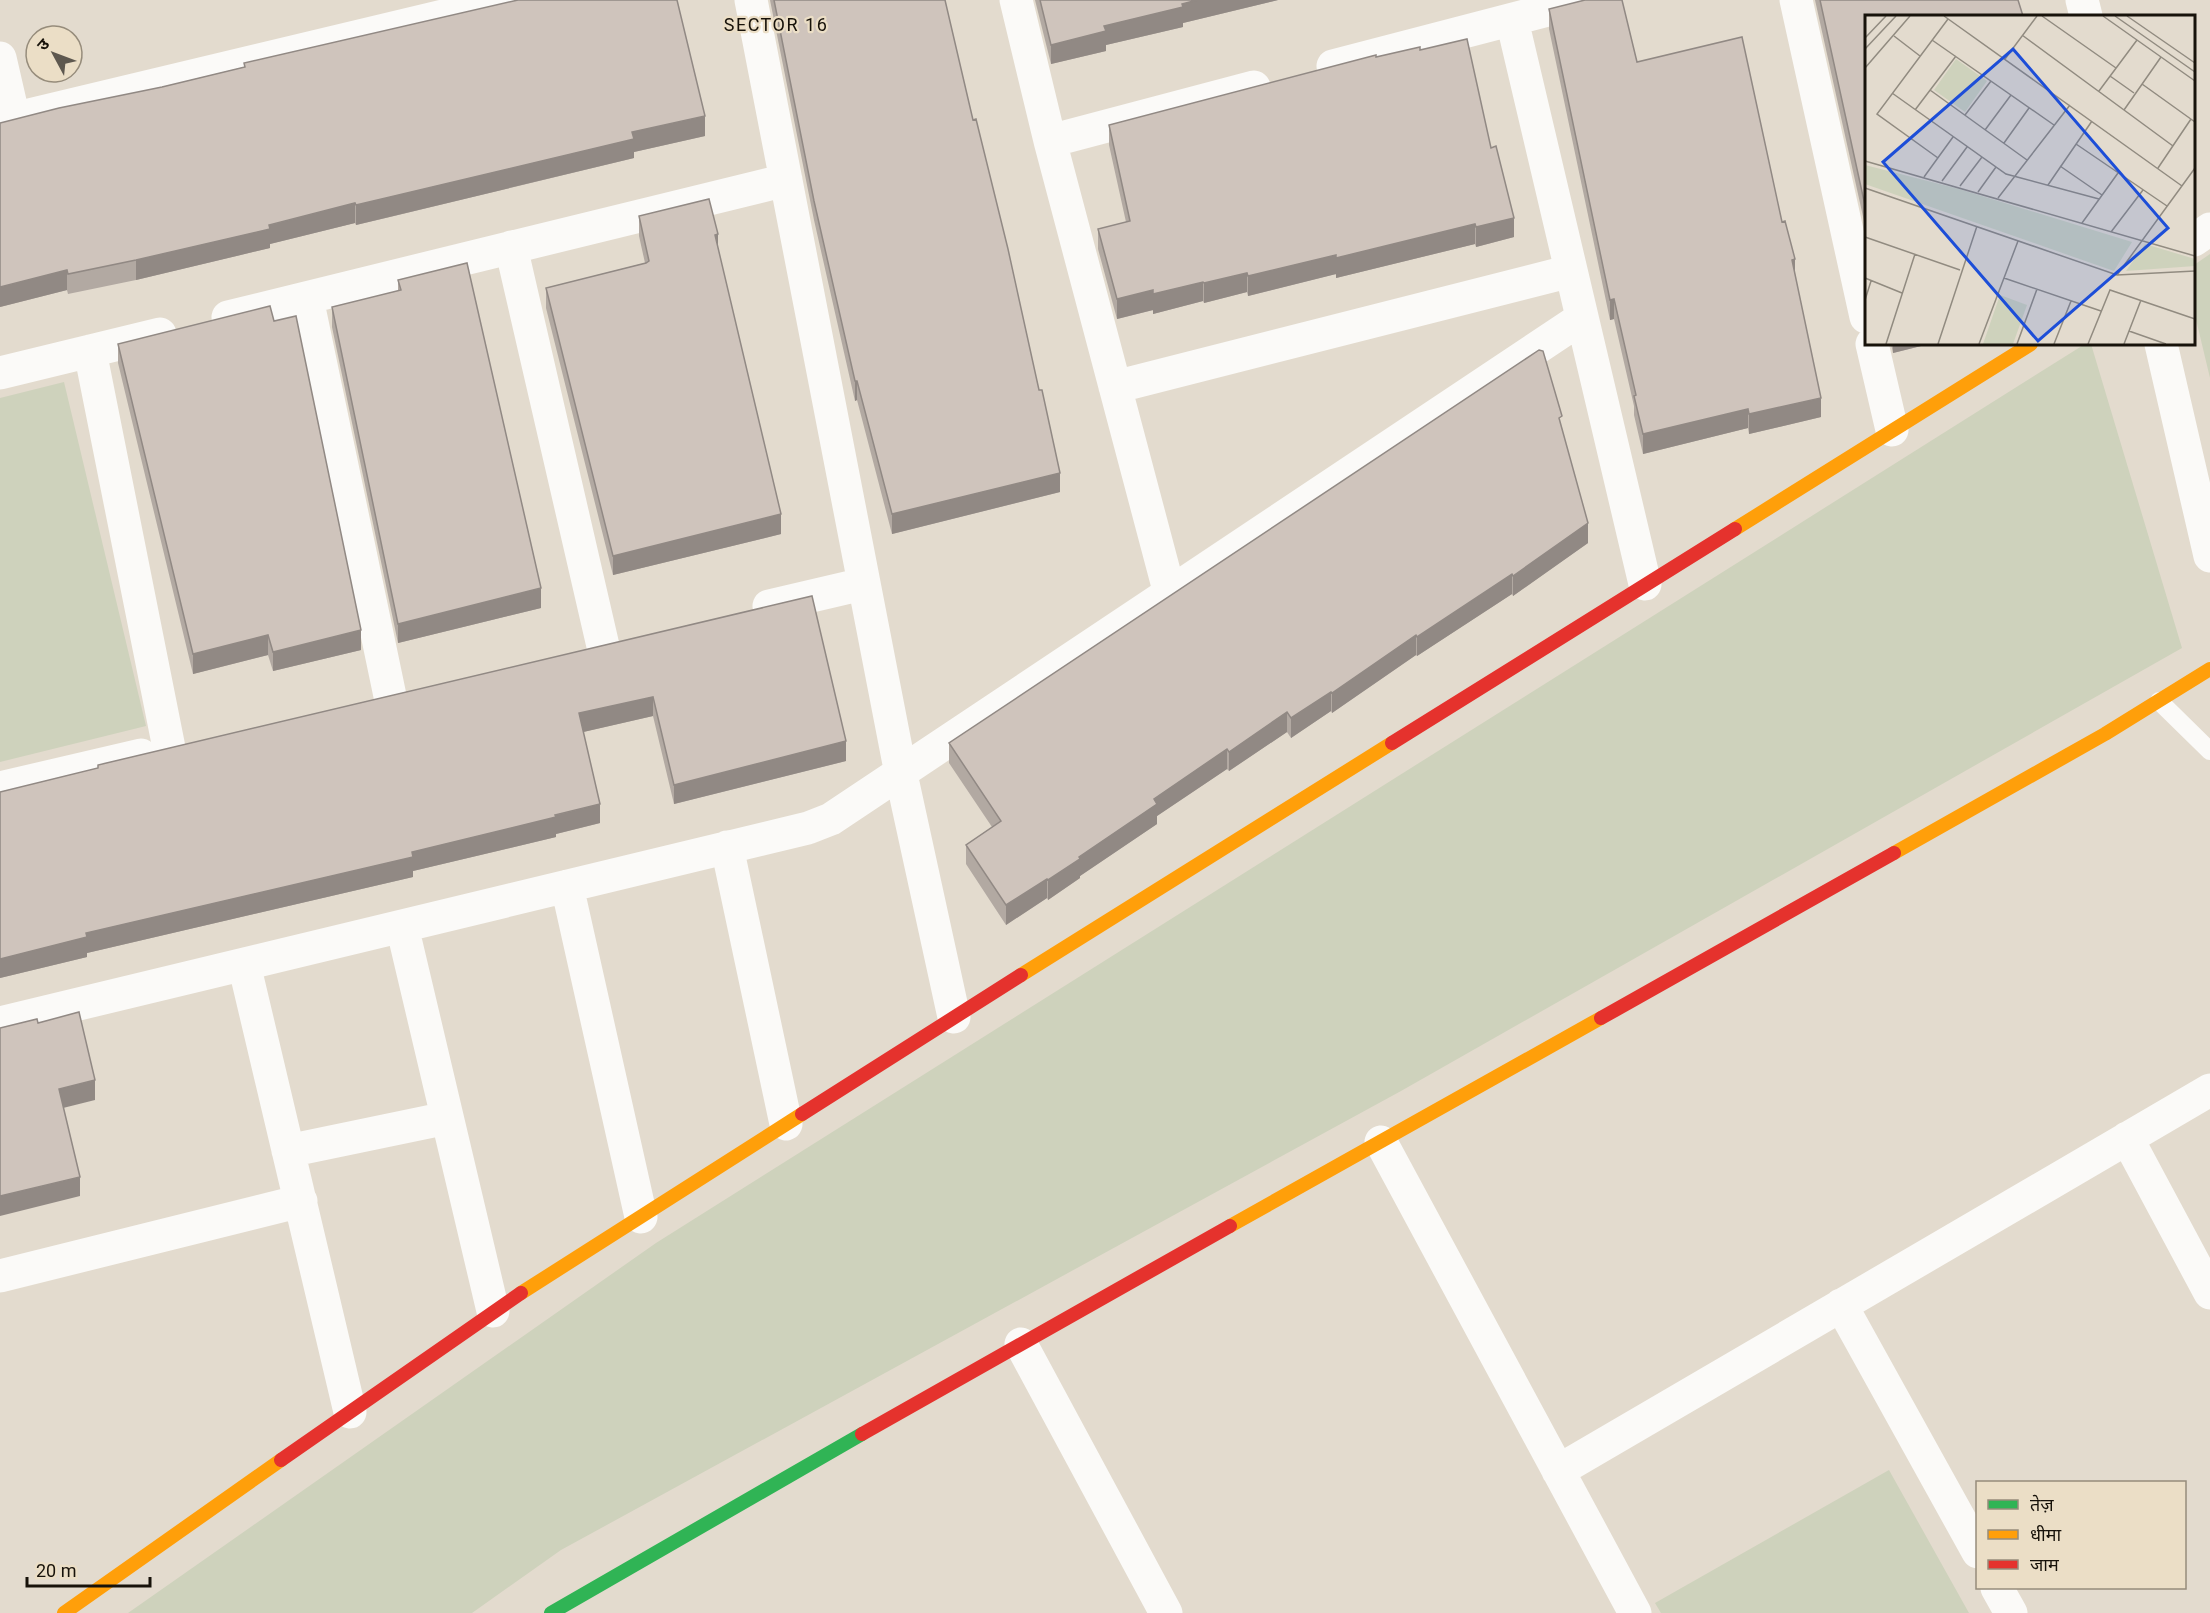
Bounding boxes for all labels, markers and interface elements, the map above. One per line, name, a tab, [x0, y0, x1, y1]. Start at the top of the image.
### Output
district label: SECTOR 16	[724, 14, 828, 35]
inset map	[1865, 15, 2195, 345]
north arrow	[24, 24, 84, 84]
text: उ	[33, 34, 54, 54]
legend	[1976, 1481, 2186, 1589]
text: तेज़	[2030, 1494, 2054, 1515]
text: धीमा	[2030, 1524, 2061, 1545]
scale bar	[27, 1550, 150, 1588]
text: जाम	[2030, 1554, 2060, 1575]
text: 20 m	[36, 1560, 76, 1581]

